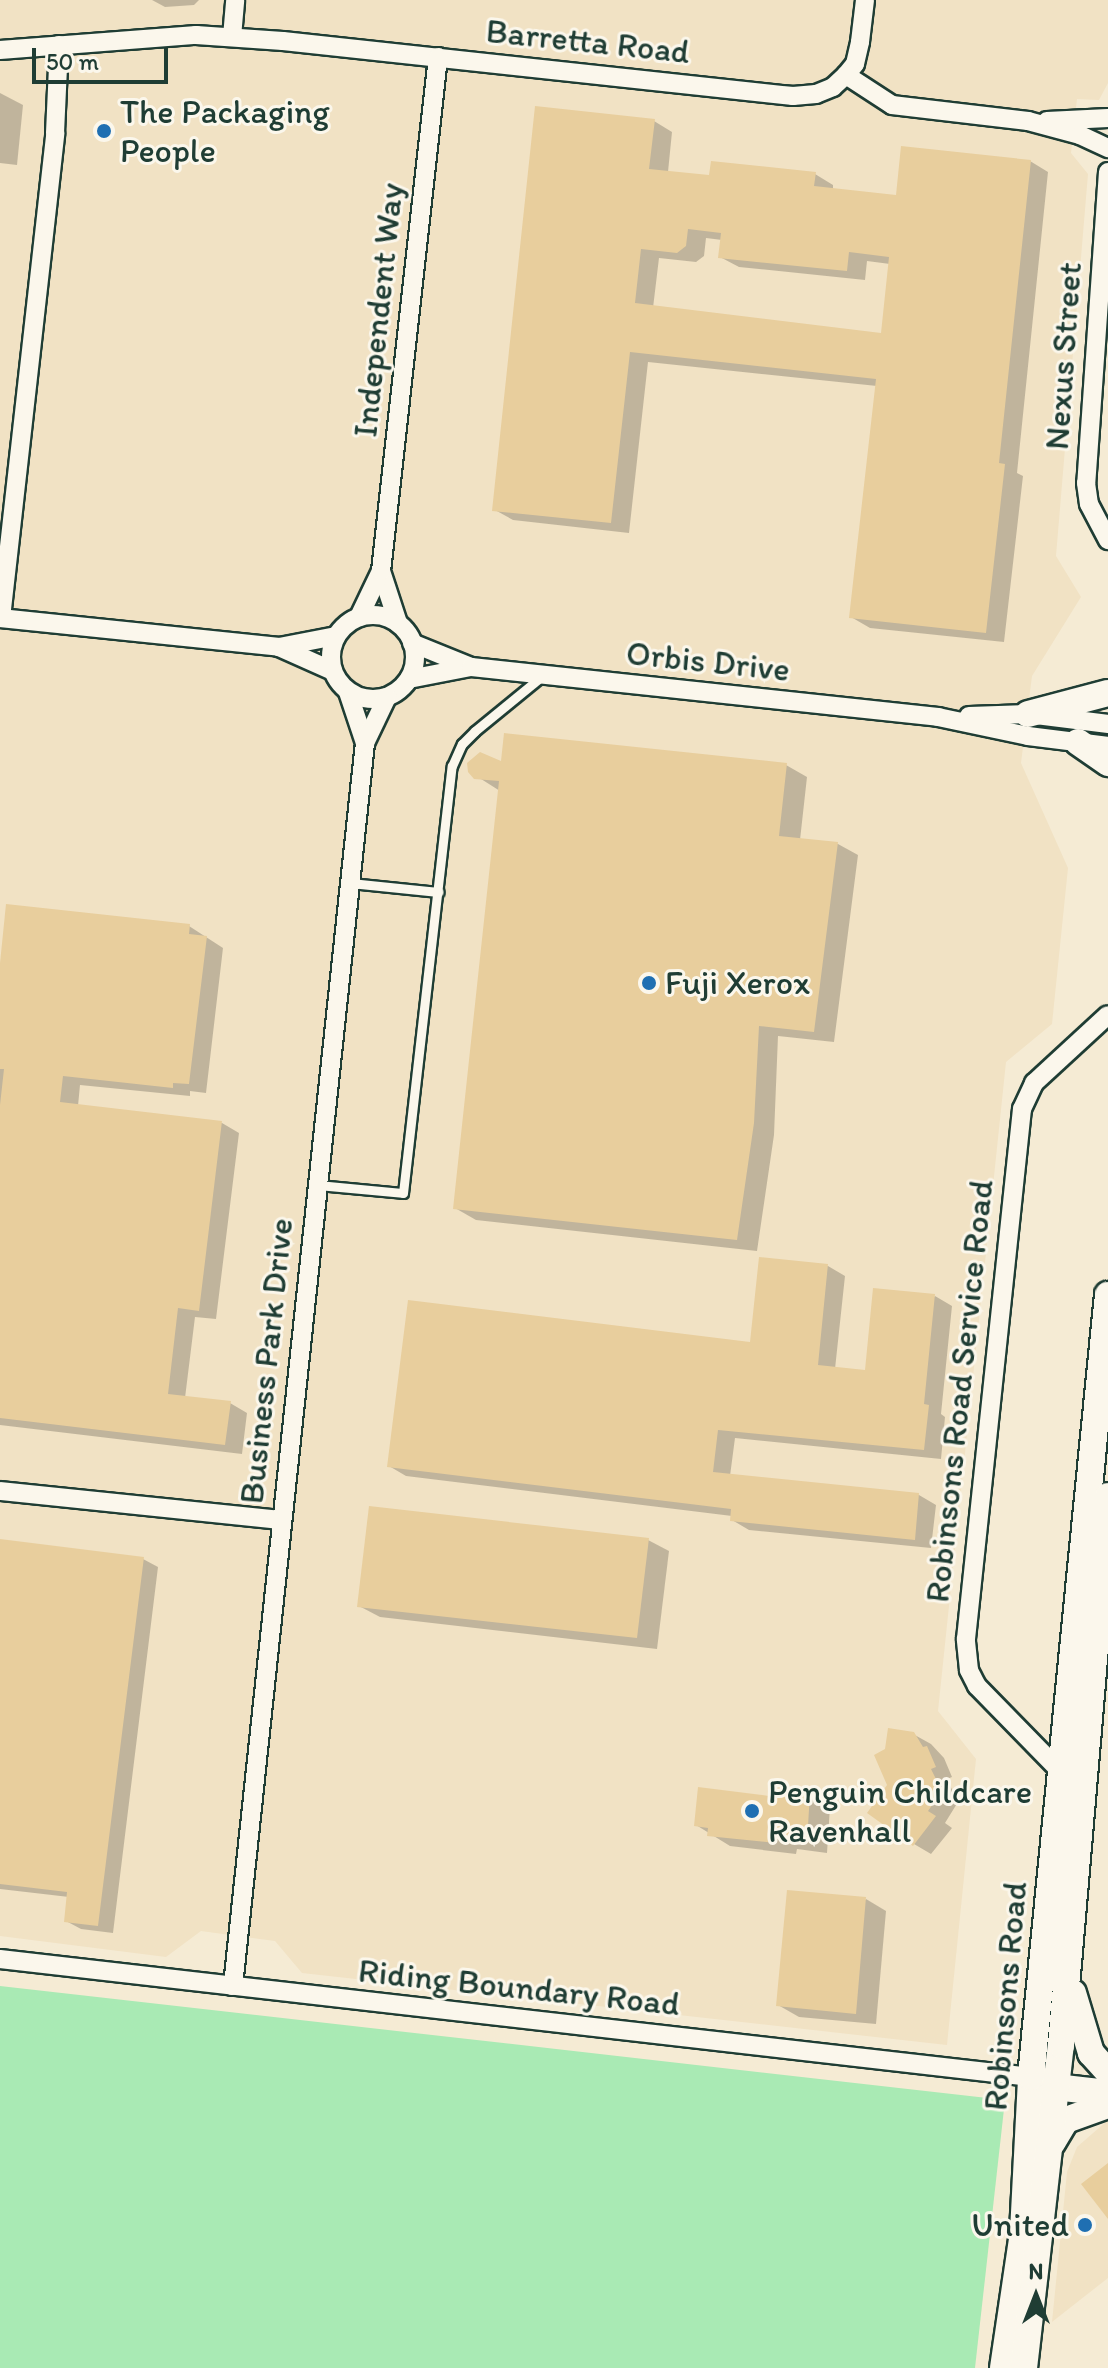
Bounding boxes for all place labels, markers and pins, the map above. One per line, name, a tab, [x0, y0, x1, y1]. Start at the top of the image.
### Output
place label: The Packaging People	[120, 91, 330, 170]
marker: The Packaging People	[95, 122, 113, 140]
place label: Fuji Xerox	[665, 963, 810, 1003]
marker: Fuji Xerox	[640, 974, 658, 992]
place label: Penguin Childcare Ravenhall	[768, 1771, 1032, 1850]
marker: Penguin Childcare Ravenhall	[743, 1802, 761, 1820]
place label: United	[971, 2205, 1069, 2245]
marker: United	[1076, 2216, 1094, 2234]

